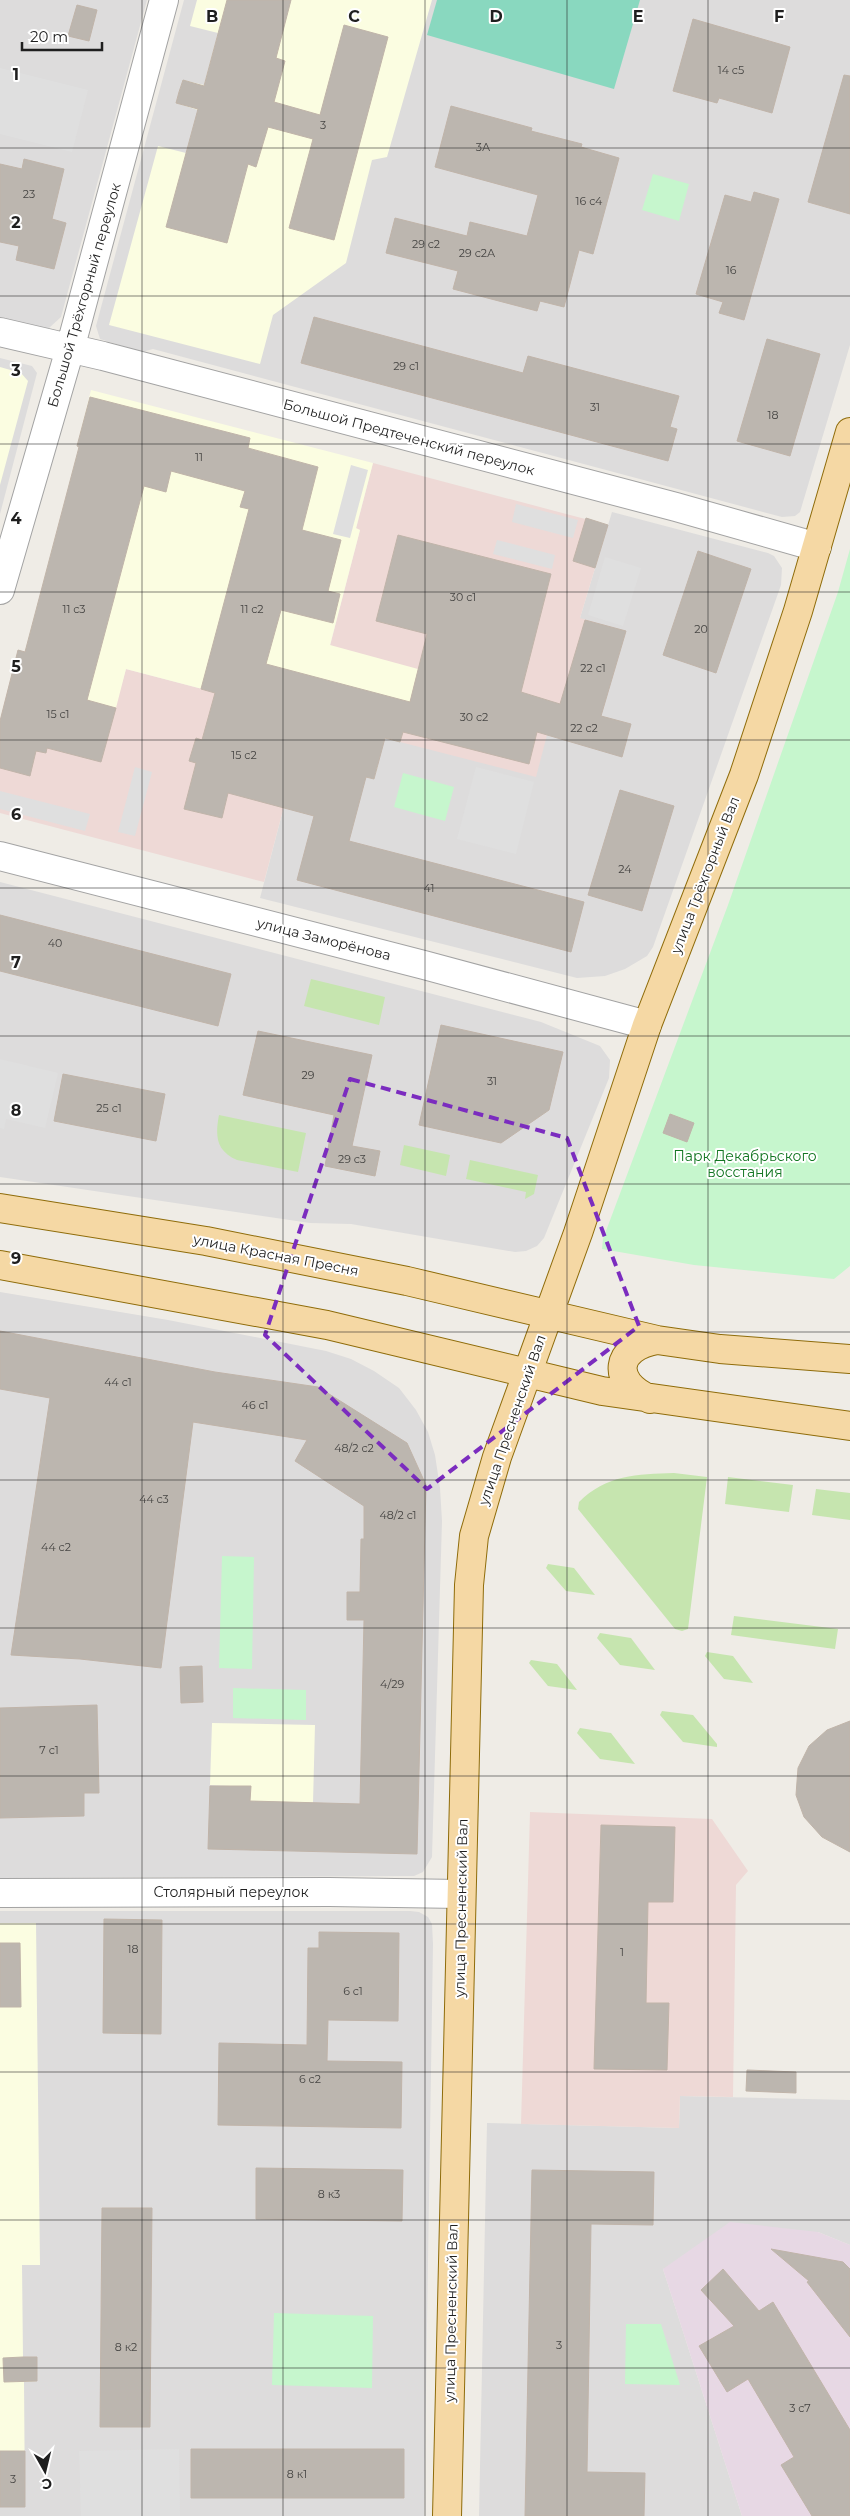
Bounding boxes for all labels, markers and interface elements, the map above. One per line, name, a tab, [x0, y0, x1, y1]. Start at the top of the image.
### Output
text: B	[206, 7, 218, 26]
text: C	[348, 7, 360, 26]
text: D	[489, 7, 503, 26]
text: E	[633, 7, 643, 26]
text: F	[774, 7, 784, 26]
scale bar	[22, 20, 102, 52]
text: 20 m	[30, 27, 68, 46]
house number: 14 с5	[718, 63, 744, 77]
text: 1	[13, 65, 19, 84]
house number: 3	[320, 118, 326, 132]
house number: 3А	[476, 140, 491, 154]
street label: Большой Трёхгорный переулок	[43, 181, 125, 409]
house number: 23	[23, 187, 35, 201]
house number: 16 c4	[576, 194, 603, 208]
text: 2	[11, 213, 21, 232]
house number: 29 с2	[412, 237, 440, 251]
house number: 29 с2А	[459, 246, 496, 260]
house number: 16	[726, 263, 737, 277]
house number: 29 с1	[393, 359, 419, 373]
text: 3	[10, 361, 21, 380]
street label: Большой Предтеченский переулок	[281, 395, 537, 479]
house number: 31	[590, 400, 600, 414]
house number: 18	[768, 408, 779, 422]
house number: 11	[195, 450, 203, 464]
text: 4	[10, 509, 22, 528]
house number: 30 с1	[450, 590, 476, 604]
house number: 11 с3	[62, 602, 86, 616]
house number: 11 с2	[240, 602, 264, 616]
house number: 20	[694, 622, 708, 636]
text: 5	[11, 657, 21, 676]
house number: 22 с1	[580, 661, 606, 675]
house number: 15 с1	[47, 707, 69, 721]
house number: 30 с2	[460, 710, 488, 724]
house number: 22 с2	[570, 721, 598, 735]
house number: 15 с2	[231, 748, 257, 762]
street label: улица Трёхгорный Вал	[666, 794, 743, 957]
text: 6	[11, 805, 21, 824]
house number: 24	[618, 862, 632, 876]
house number: 41	[424, 881, 434, 895]
street label: улица Заморёнова	[254, 913, 393, 964]
house number: 40	[48, 936, 62, 950]
text: 7	[11, 953, 21, 972]
house number: 29	[302, 1068, 315, 1082]
house number: 31	[487, 1074, 497, 1088]
text: 8	[11, 1101, 21, 1120]
house number: 25 с1	[96, 1101, 122, 1115]
park label: Парк Декабрьского восстания	[673, 1147, 817, 1181]
house number: 29 с3	[338, 1152, 366, 1166]
street label: улица Красная Пресня	[191, 1230, 360, 1280]
text: 9	[11, 1249, 21, 1268]
street label: улица Пресненский Вал	[474, 1332, 550, 1509]
house number: 44 с1	[104, 1375, 132, 1389]
house number: 46 с1	[242, 1398, 268, 1412]
house number: 48/2 c2	[334, 1441, 374, 1455]
house number: 44 с3	[139, 1492, 169, 1506]
house number: 48/2 с1	[379, 1508, 417, 1522]
house number: 44 с2	[41, 1540, 71, 1554]
house number: 4/29	[380, 1677, 404, 1691]
house number: 7 с1	[39, 1743, 59, 1757]
street label: улица Пресненский Вал	[450, 1818, 472, 1999]
street label: Столярный переулок	[153, 1883, 309, 1901]
house number: 18	[128, 1942, 139, 1956]
house number: 1	[620, 1945, 624, 1959]
house number: 6 с1	[343, 1984, 363, 1998]
house number: 6 с2	[299, 2072, 321, 2086]
house number: 8 к3	[318, 2187, 340, 2201]
street label: улица Пресненский Вал	[440, 2223, 462, 2404]
house number: 3	[556, 2338, 562, 2352]
house number: 8 к2	[115, 2340, 137, 2354]
house number: 3 с7	[789, 2401, 811, 2415]
north arrow	[20, 2446, 70, 2496]
house number: 8 к1	[287, 2467, 307, 2481]
house number: 3	[10, 2472, 16, 2486]
text: С	[41, 2474, 53, 2493]

